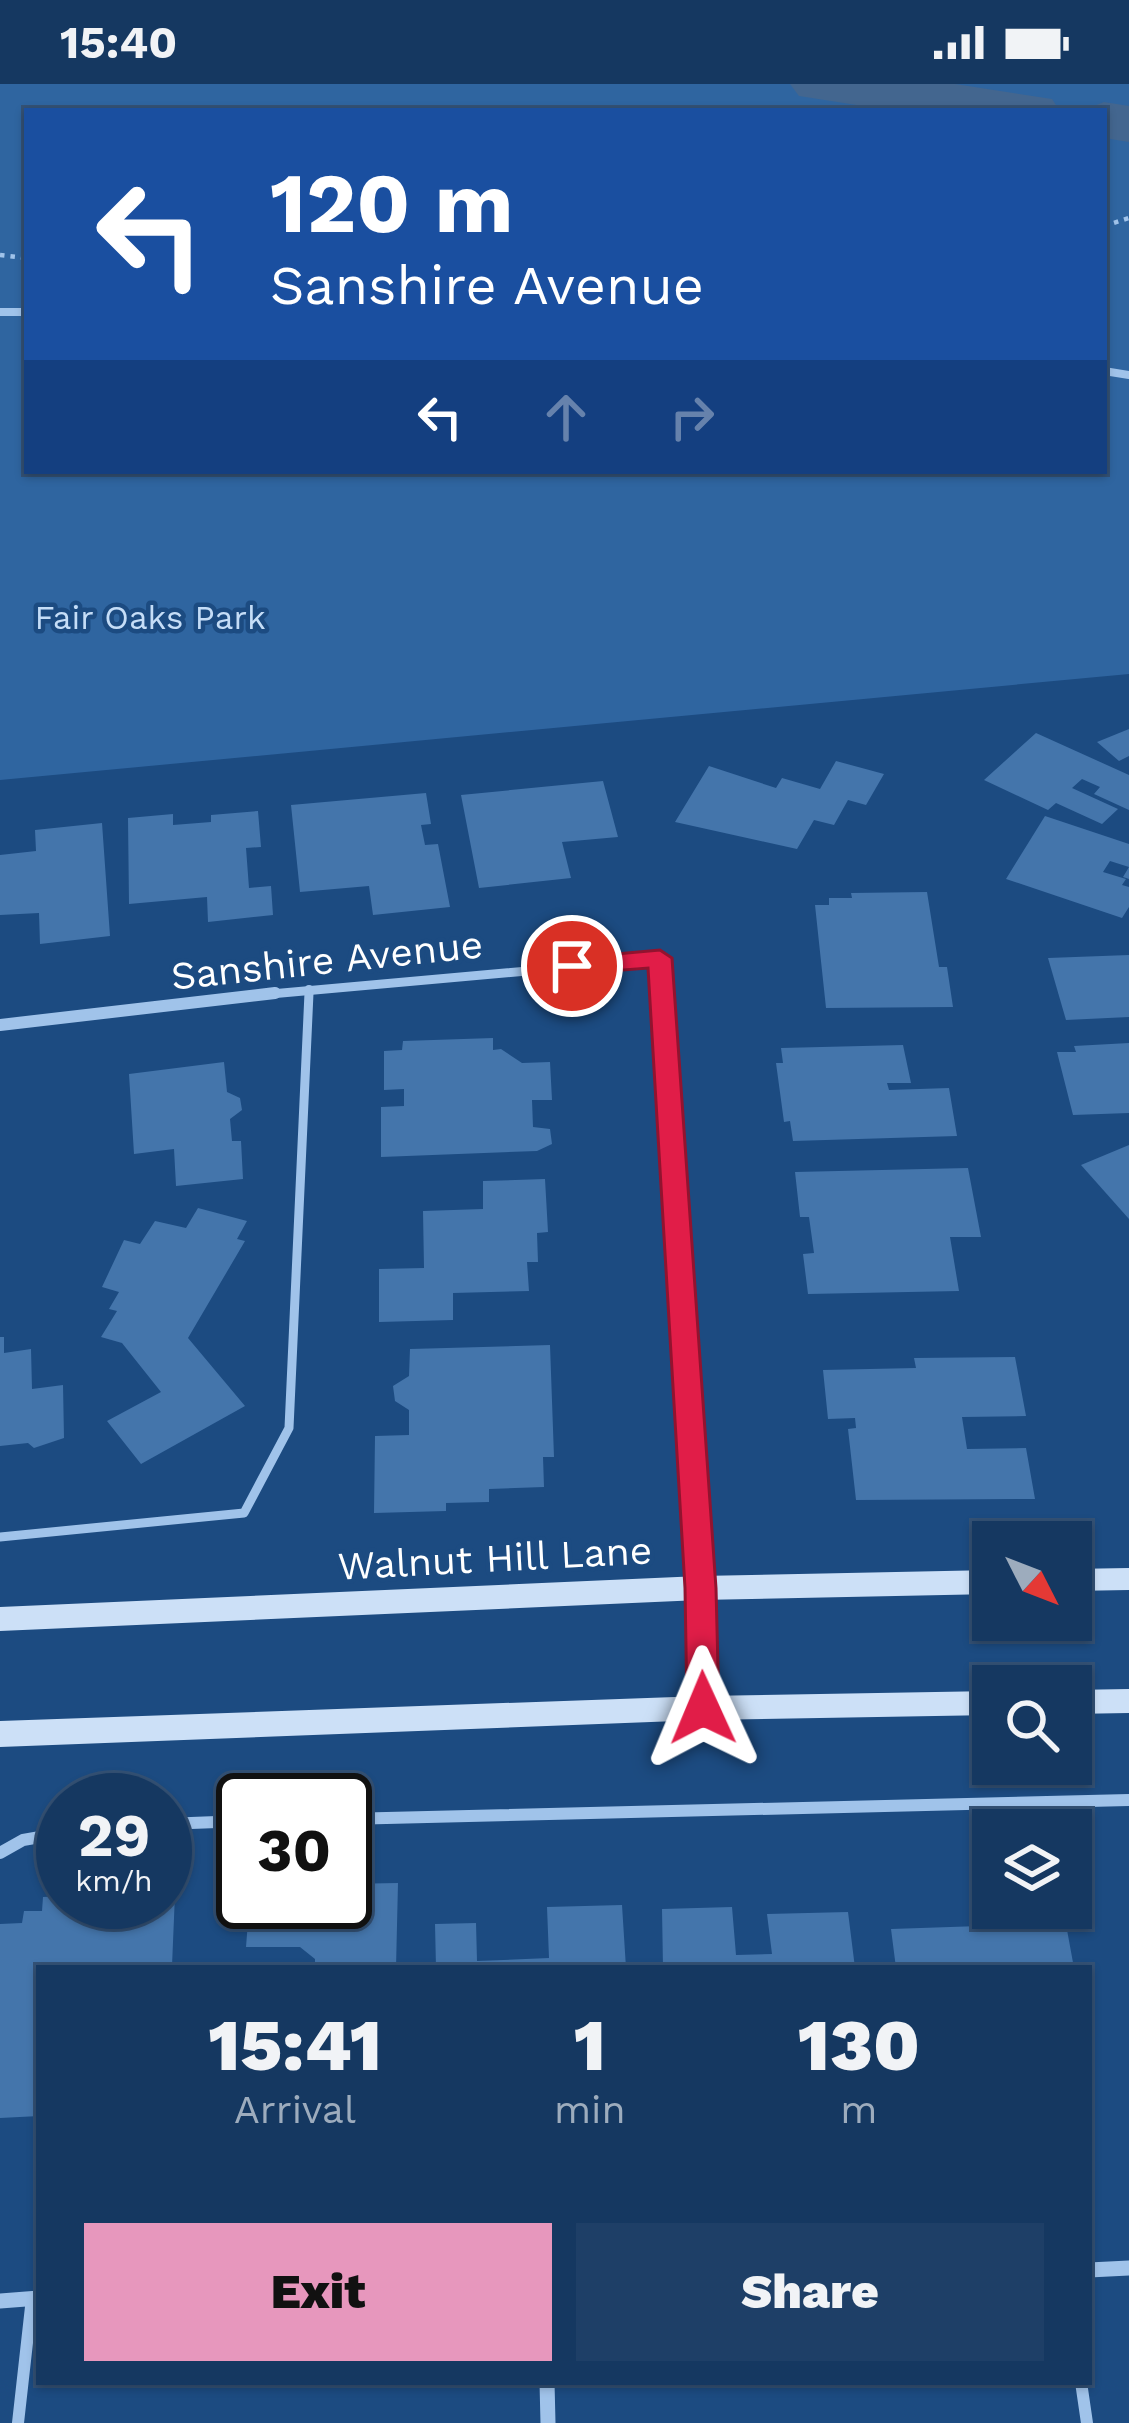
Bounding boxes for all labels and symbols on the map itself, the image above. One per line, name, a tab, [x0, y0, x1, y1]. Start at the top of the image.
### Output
park label: Fair Oaks Park	[34, 598, 266, 637]
pin	[521, 915, 623, 1017]
street label: Sanshire Avenue	[169, 921, 485, 999]
north arrow	[972, 1521, 1092, 1641]
street label: Walnut Hill Lane	[337, 1527, 653, 1589]
position arrow	[640, 1645, 766, 1771]
speed limit sign: 30	[216, 1773, 372, 1929]

